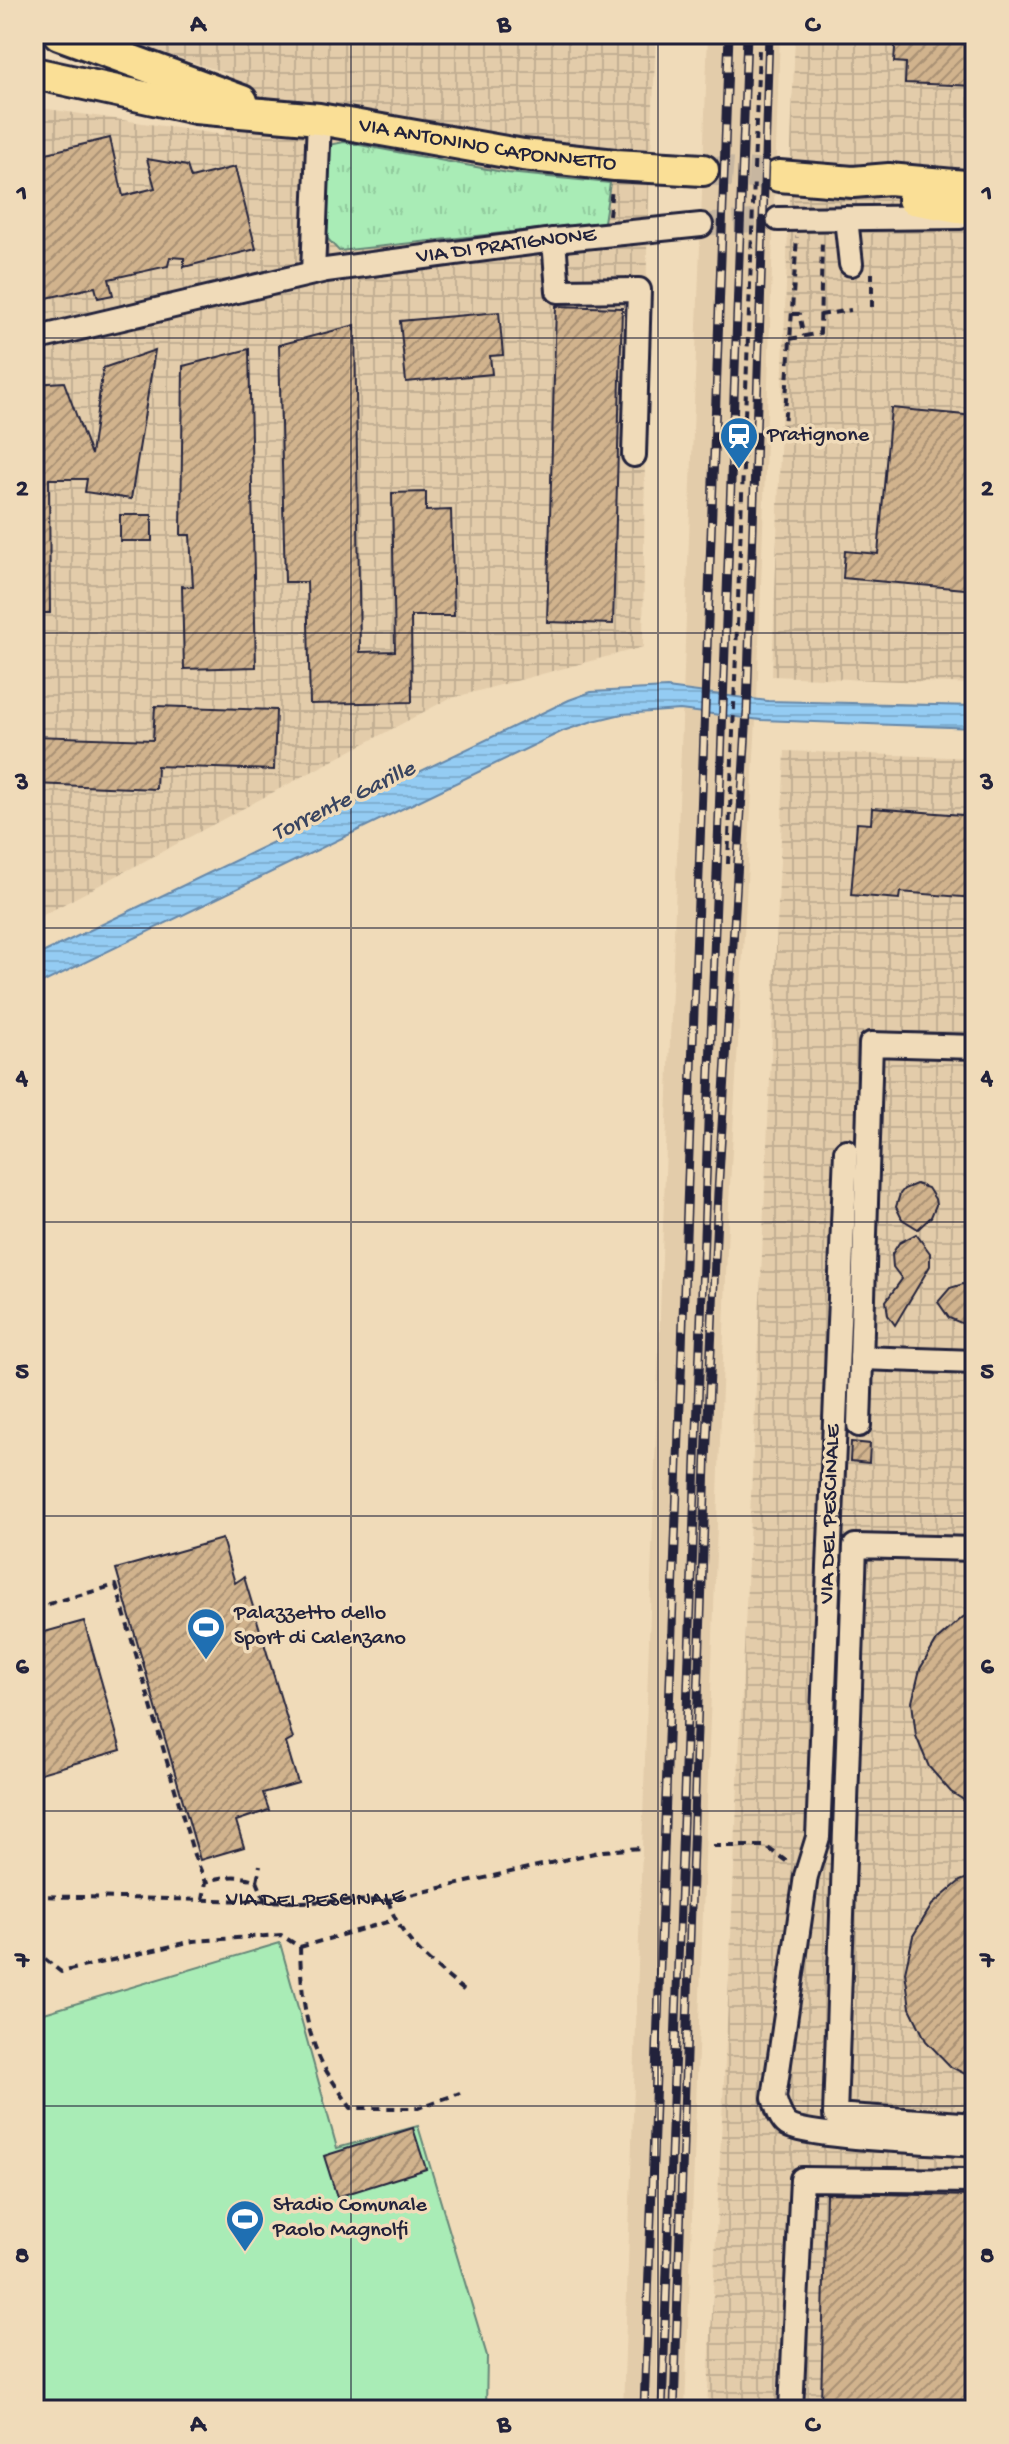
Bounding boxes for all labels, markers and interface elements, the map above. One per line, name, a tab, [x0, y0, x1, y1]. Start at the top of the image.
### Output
text: A	[189, 11, 207, 42]
text: B	[496, 11, 512, 42]
text: C	[805, 11, 822, 42]
street label: VIA ANTONINO CAPONNETTO	[356, 113, 618, 178]
text: 1	[16, 180, 27, 211]
text: 1	[981, 180, 992, 211]
street label: VIA DI PRATIGNONE	[414, 223, 599, 271]
station icon: Pratignone	[718, 415, 760, 470]
place label: Pratignone	[766, 423, 870, 449]
text: 2	[16, 475, 29, 506]
text: 2	[981, 475, 994, 506]
water label: Torrente Garille	[268, 754, 422, 849]
text: 3	[14, 769, 29, 800]
text: 3	[979, 769, 994, 800]
text: 4	[15, 1064, 29, 1095]
text: 4	[980, 1064, 994, 1095]
text: 5	[15, 1358, 29, 1389]
text: 5	[980, 1358, 994, 1389]
street label: VIA DEL PESCINALE	[815, 1423, 847, 1605]
place label: Palazzetto dello Sport di Calenzano	[233, 1601, 406, 1652]
sports icon: Palazzetto dello Sport di Calenzano	[185, 1606, 227, 1661]
text: 6	[15, 1653, 29, 1684]
text: 6	[980, 1653, 994, 1684]
street label: VIA DEL PESCINALE	[225, 1883, 409, 1915]
text: 7	[13, 1947, 30, 1978]
text: 7	[978, 1947, 995, 1978]
place label: Stadio Comunale Paolo Magnolfi	[272, 2193, 427, 2244]
sports icon: Stadio Comunale Paolo Magnolfi	[224, 2198, 266, 2253]
text: 8	[15, 2242, 29, 2273]
text: 8	[980, 2242, 994, 2273]
text: A	[189, 2411, 207, 2442]
text: B	[496, 2411, 512, 2442]
text: C	[805, 2411, 822, 2442]

